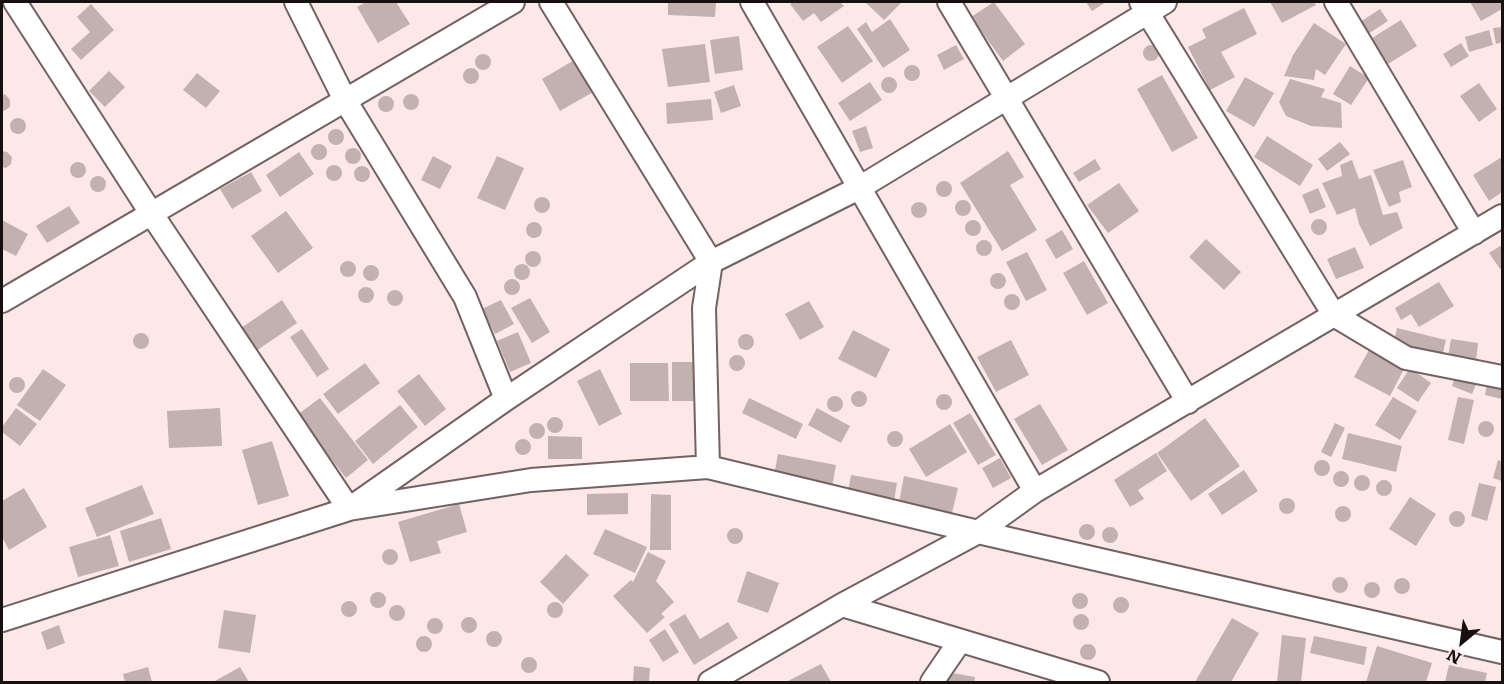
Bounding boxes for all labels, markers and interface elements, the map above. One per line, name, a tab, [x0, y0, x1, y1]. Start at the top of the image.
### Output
north arrow	[1432, 612, 1492, 672]
text: N	[1442, 644, 1465, 671]

